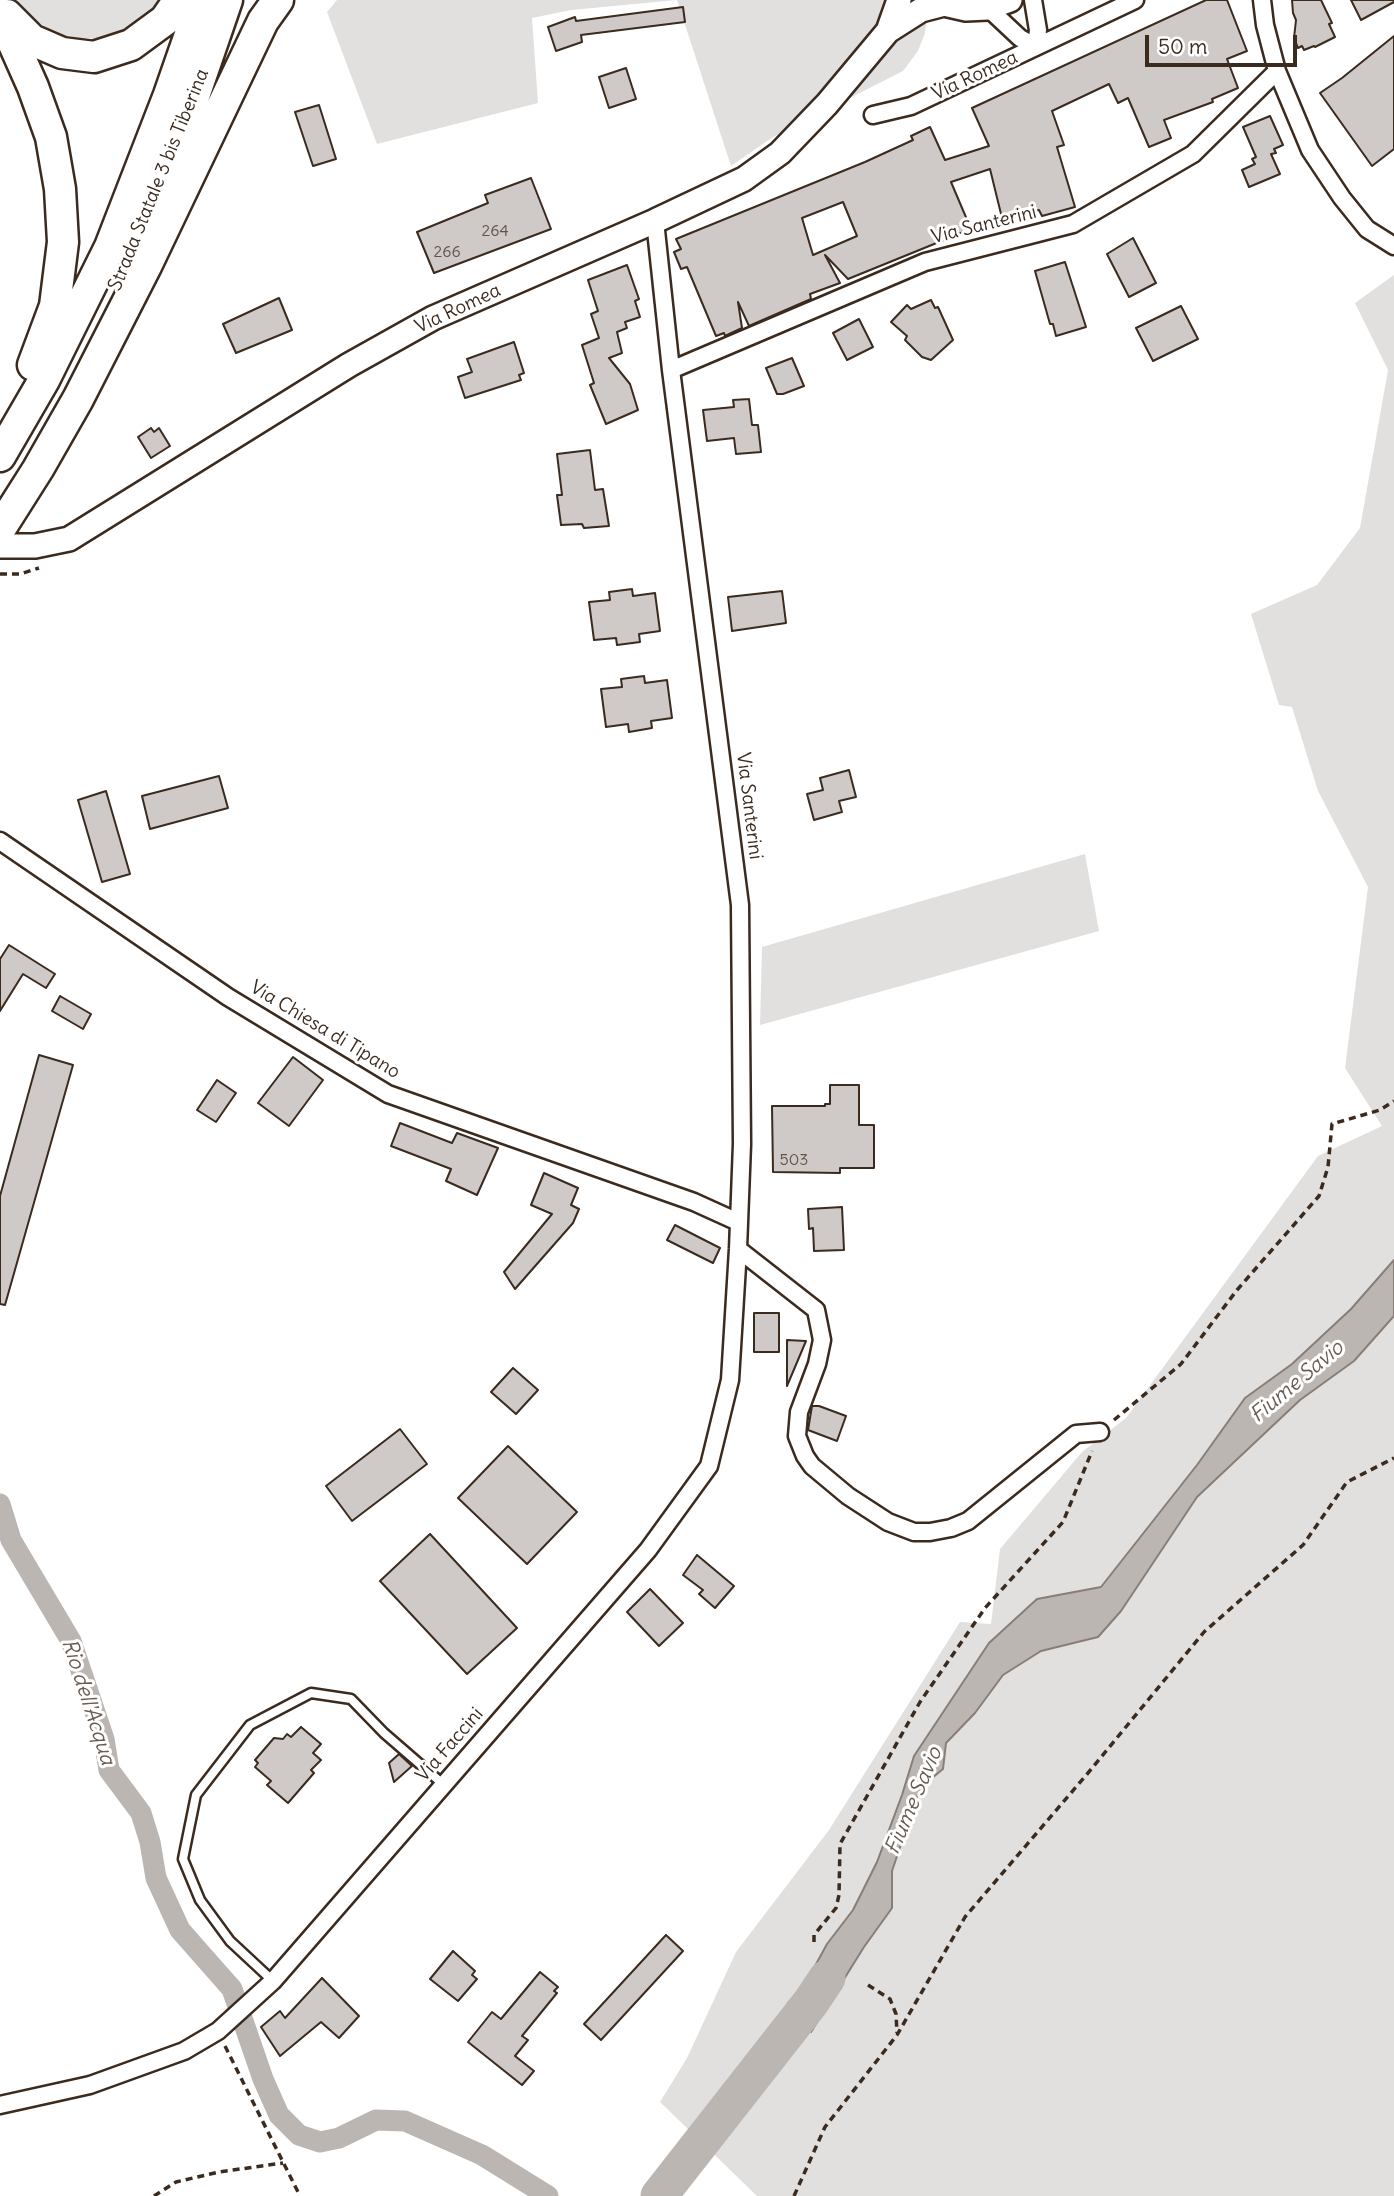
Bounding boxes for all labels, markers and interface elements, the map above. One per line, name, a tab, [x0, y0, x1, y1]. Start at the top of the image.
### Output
scale bar	[1149, 21, 1301, 65]
text: 50 m	[1158, 33, 1207, 60]
street label: Via Romea	[929, 46, 1021, 106]
street label: Strada Statale 3 bis Tiberina	[104, 66, 214, 294]
street label: Via Santerini	[929, 201, 1039, 249]
house number: 264	[481, 221, 509, 241]
house number: 266	[433, 242, 461, 262]
street label: Via Romea	[412, 279, 504, 339]
street label: Via Santerini	[731, 751, 767, 861]
street label: Via Chiesa di Tipano	[246, 976, 404, 1084]
house number: 503	[780, 1150, 808, 1170]
water label: Fiume Savio	[1245, 1336, 1349, 1428]
water label: Rio dell'Acqua	[56, 1636, 120, 1768]
street label: Via Faccini	[412, 1703, 488, 1787]
water label: Fiume Savio	[880, 1744, 948, 1858]

